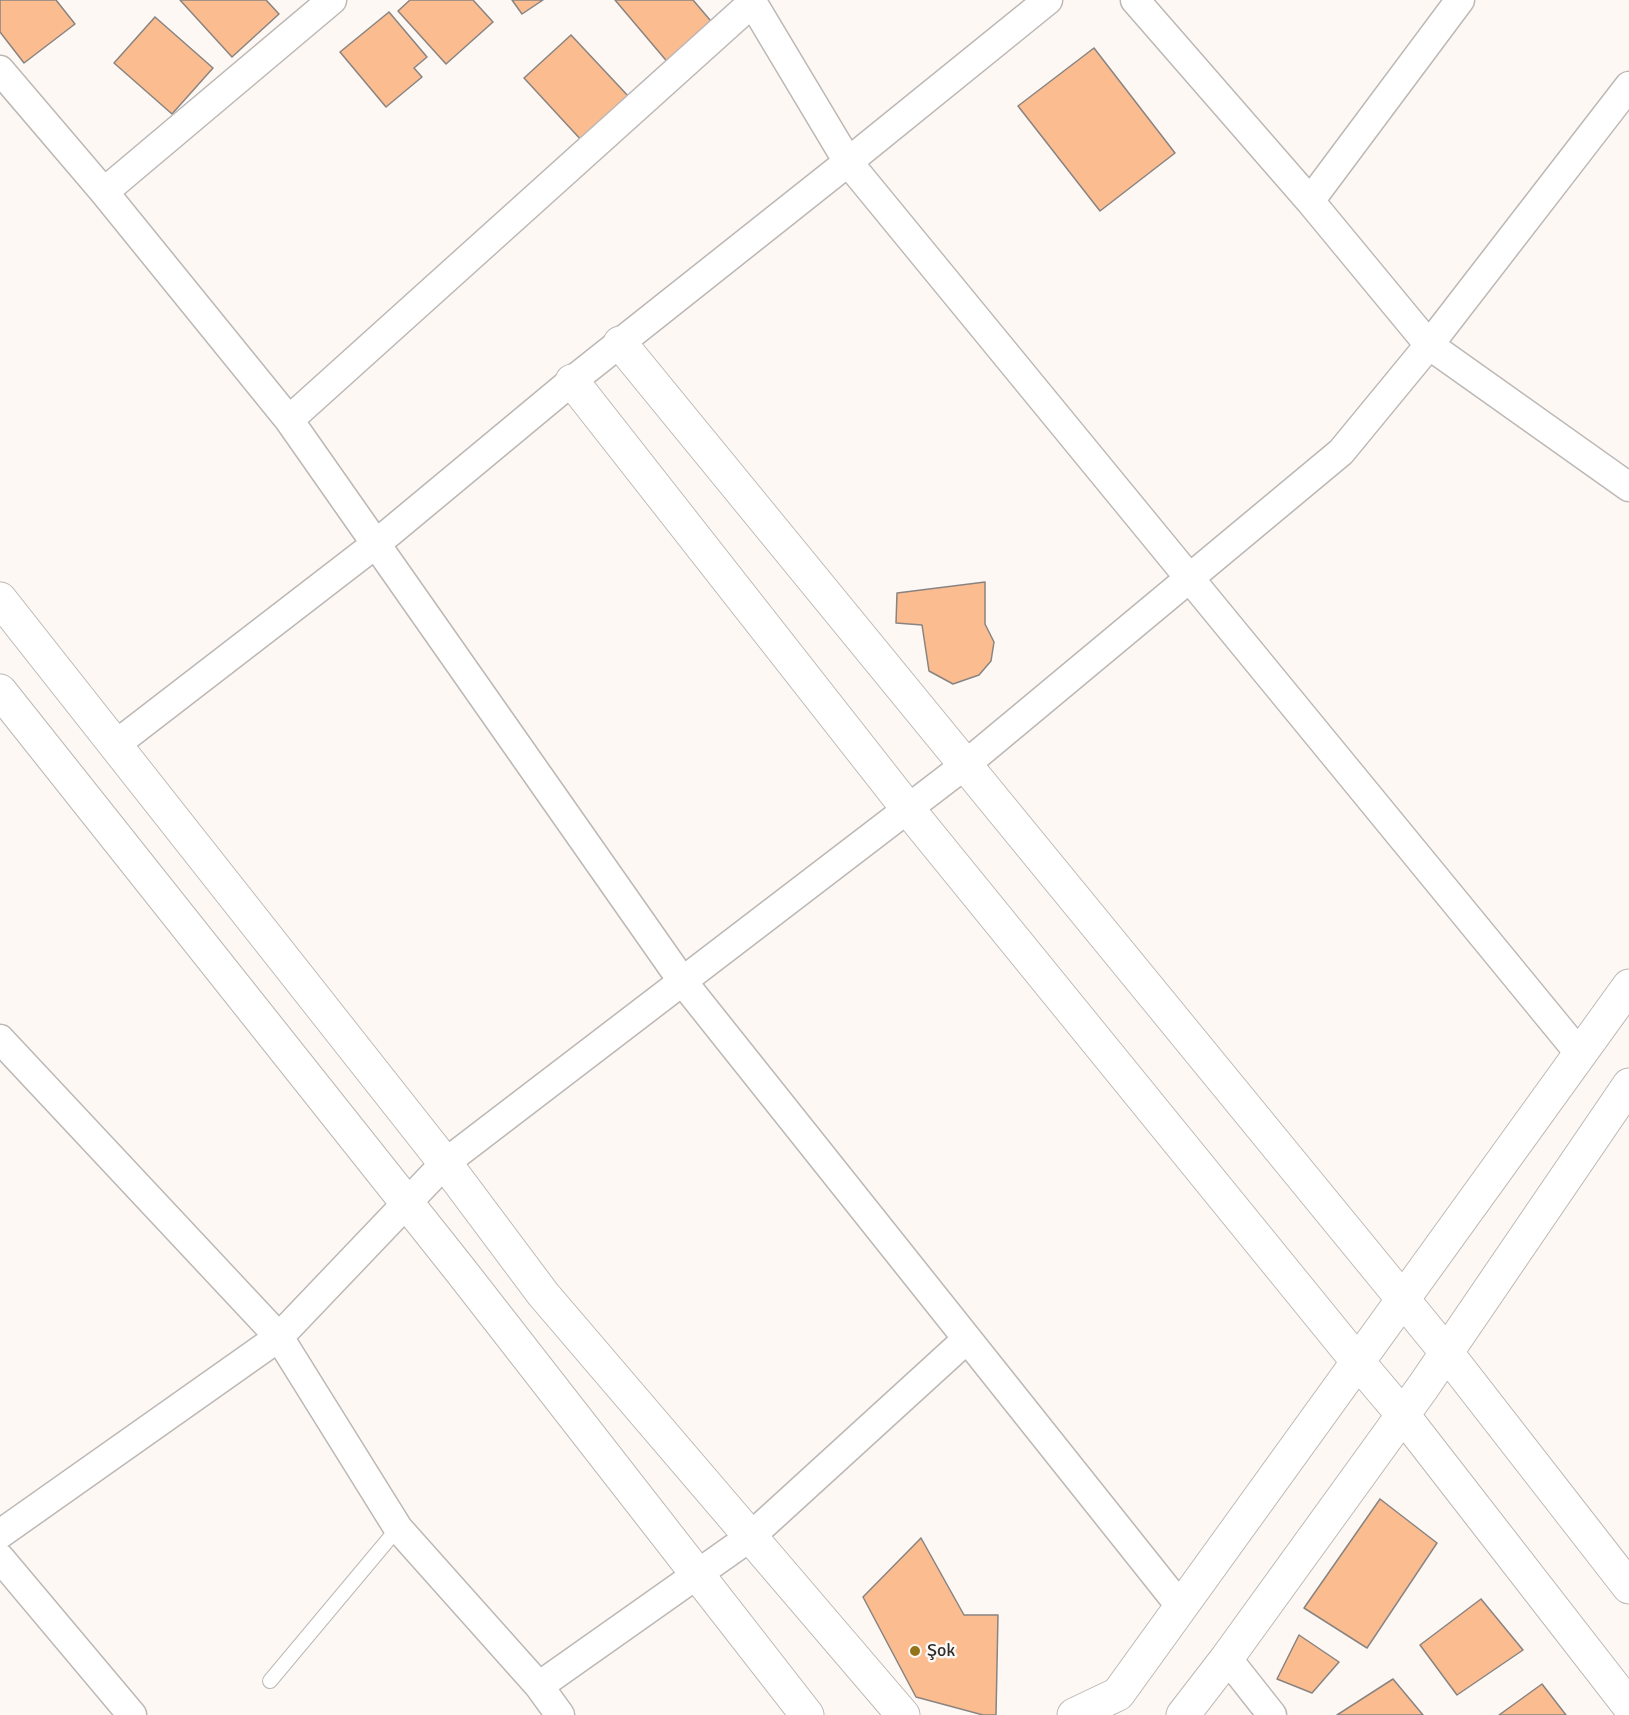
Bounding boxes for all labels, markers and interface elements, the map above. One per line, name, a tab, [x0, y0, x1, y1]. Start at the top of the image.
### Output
place label: Şok	[927, 1640, 955, 1662]
marker: Şok	[908, 1644, 922, 1658]

